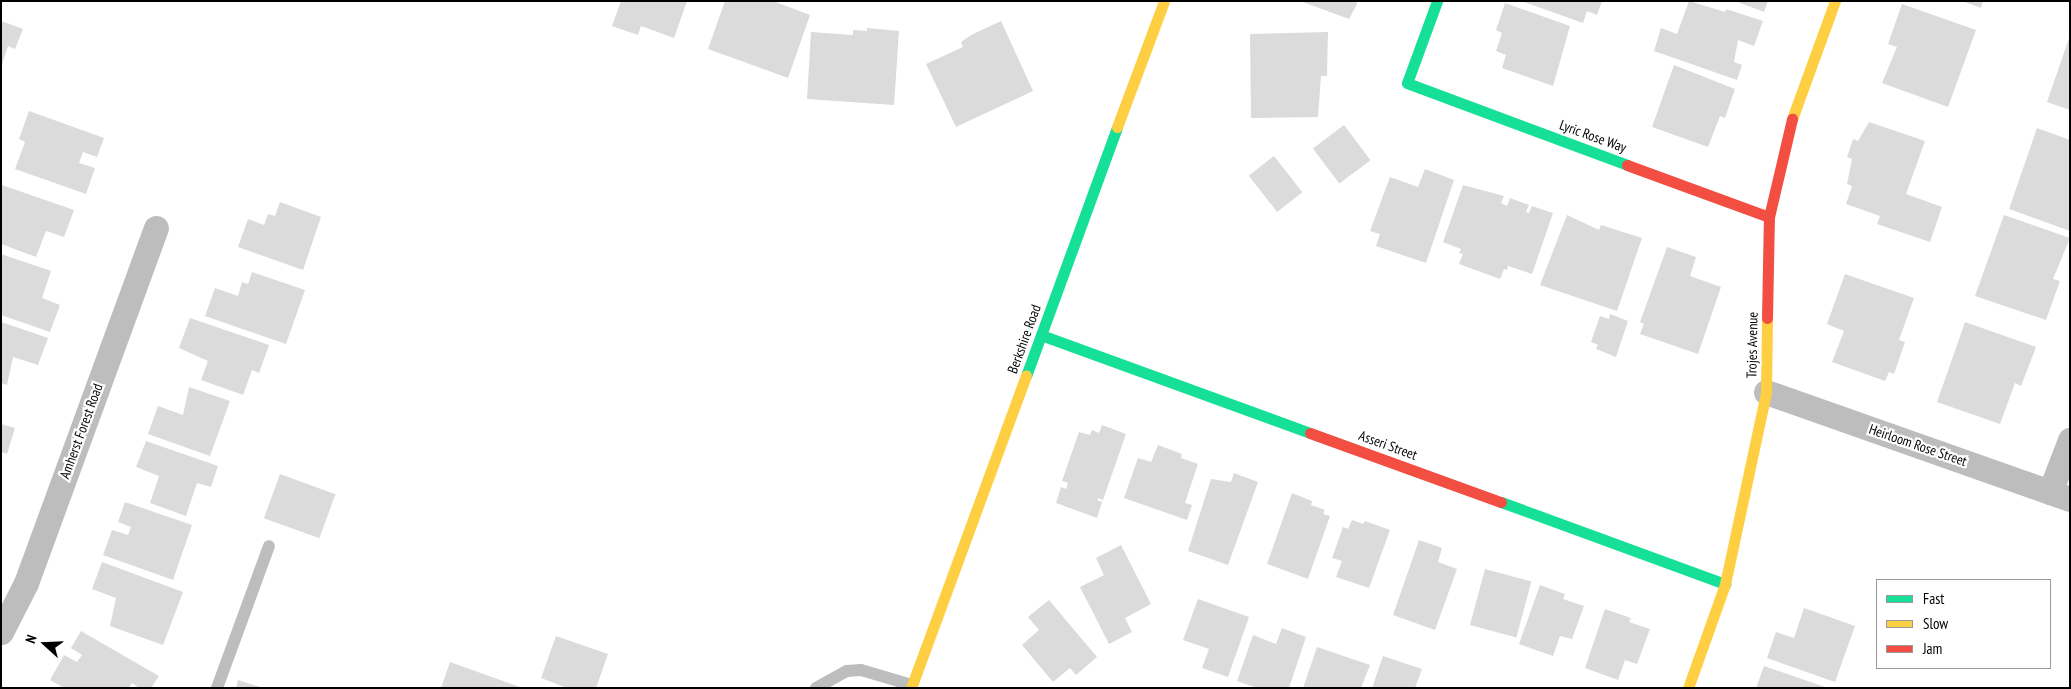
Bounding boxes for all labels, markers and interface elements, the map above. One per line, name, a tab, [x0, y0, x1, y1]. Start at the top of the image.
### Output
street label: Lyric Rose Way	[1557, 116, 1629, 156]
street label: Berkshire Road	[1004, 302, 1044, 376]
street label: Trojes Avenue	[1743, 311, 1761, 379]
street label: Amherst Forest Road	[56, 381, 106, 481]
street label: Heirloom Rose Street	[1867, 420, 1969, 470]
street label: Asseri Street	[1357, 427, 1419, 463]
legend	[1876, 579, 2051, 669]
text: Fast	[1923, 589, 1944, 608]
text: Slow	[1923, 614, 1948, 633]
north arrow	[20, 619, 70, 669]
text: N	[21, 632, 41, 646]
text: Jam	[1923, 639, 1942, 658]

